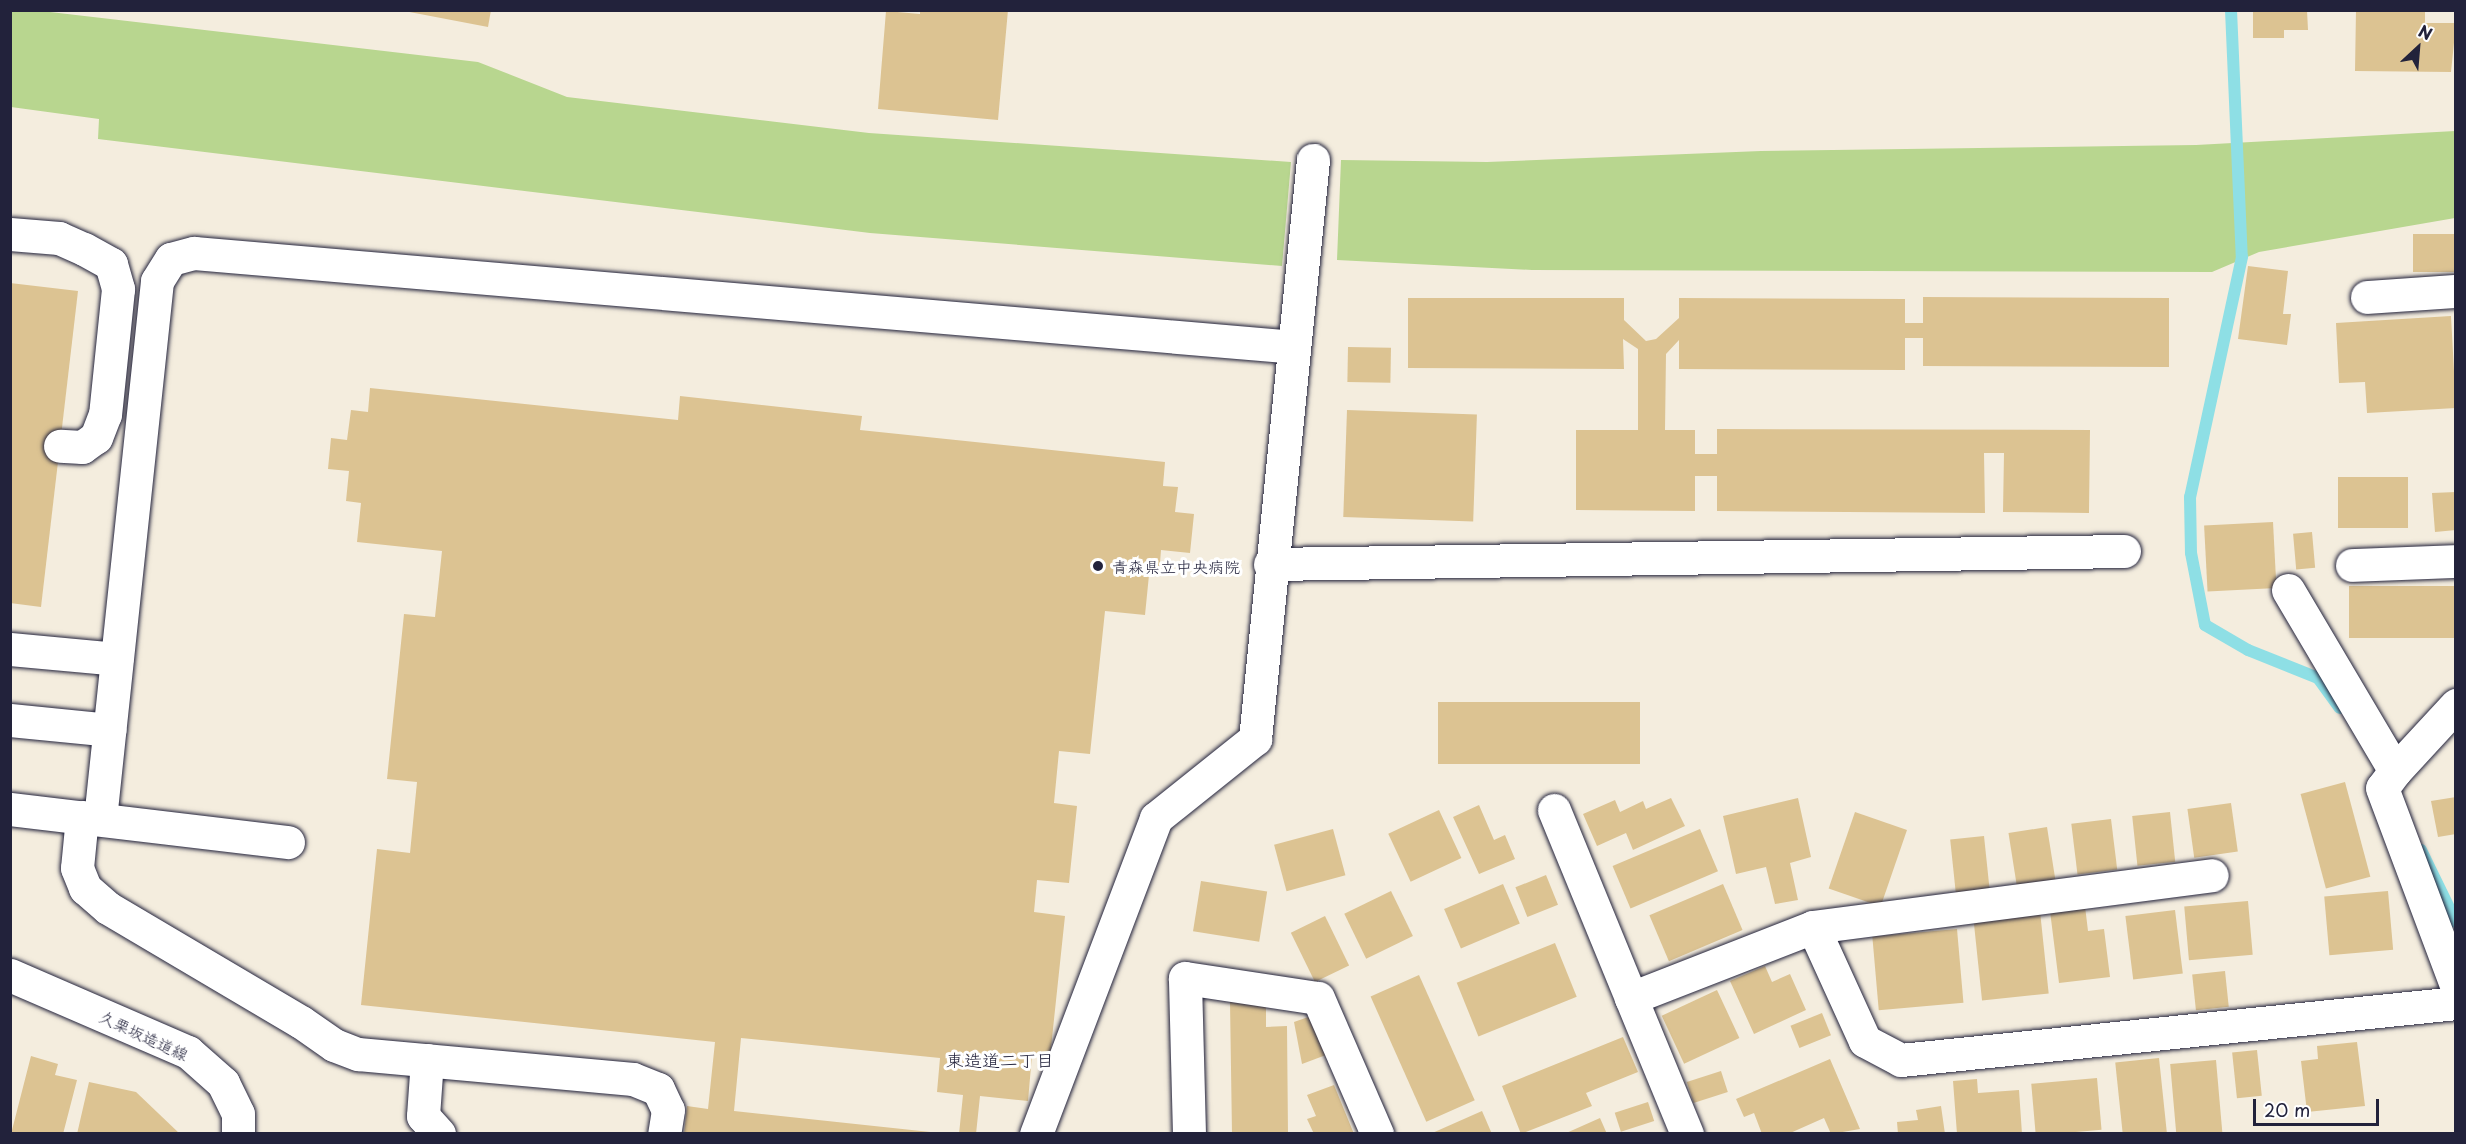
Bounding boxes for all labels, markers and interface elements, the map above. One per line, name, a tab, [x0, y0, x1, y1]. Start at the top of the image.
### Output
north arrow	[2388, 18, 2448, 78]
text: N	[2415, 18, 2437, 45]
place label: 青森県立中央病院	[1112, 556, 1240, 576]
marker: 青森県立中央病院	[1089, 557, 1107, 575]
street label: 久栗坂造道線	[96, 1006, 192, 1064]
district label: 東造道二丁目	[946, 1049, 1054, 1071]
scale bar	[2256, 1087, 2382, 1125]
text: 20 m	[2264, 1096, 2310, 1123]

